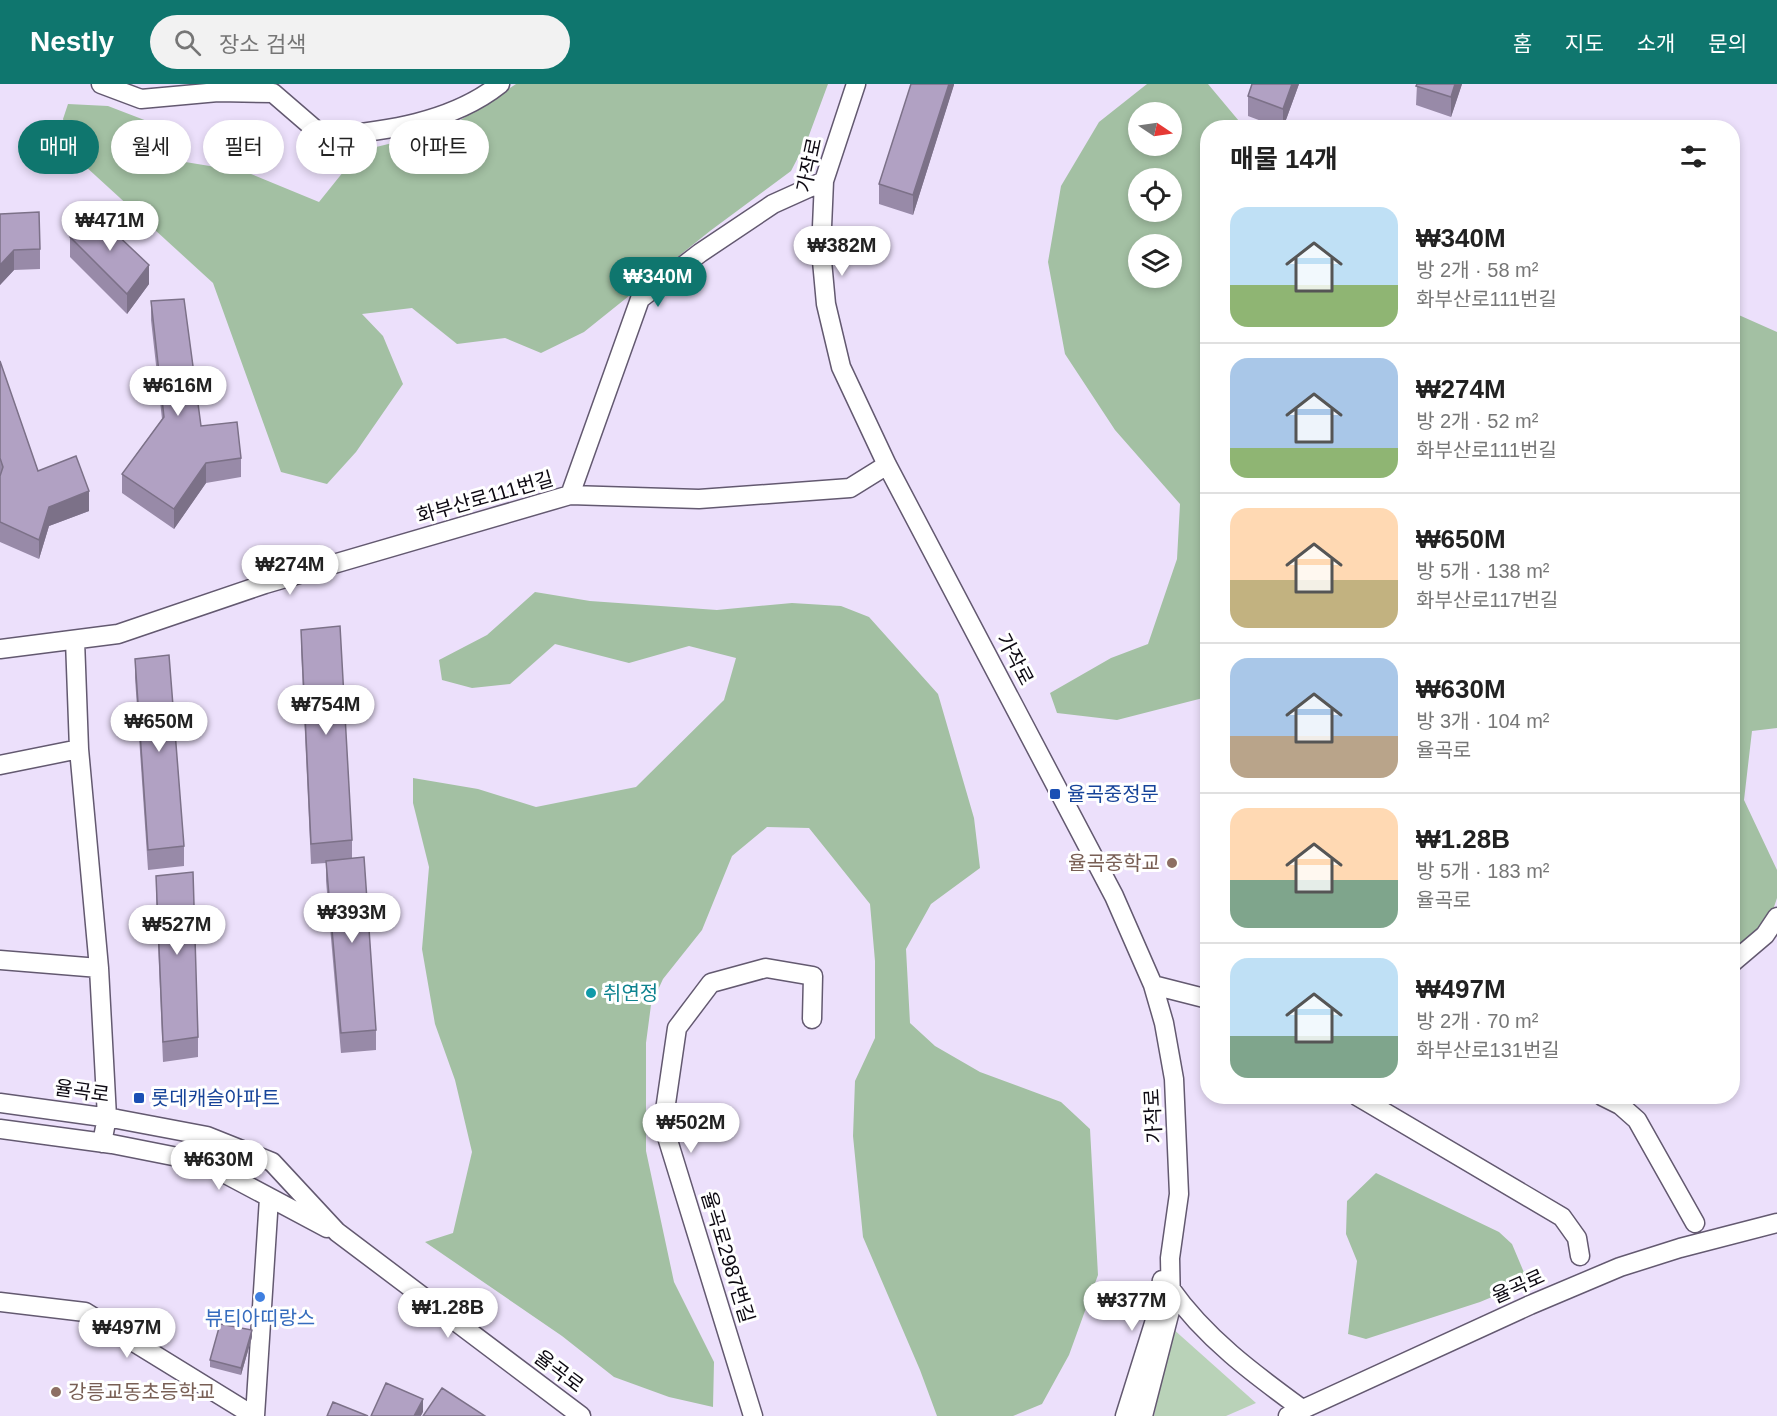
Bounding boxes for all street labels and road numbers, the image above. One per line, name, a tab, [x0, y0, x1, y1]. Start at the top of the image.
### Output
street label: 가작로	[793, 136, 825, 194]
street label: 화부산로111번길	[414, 467, 556, 527]
street label: 가작로	[992, 629, 1038, 689]
street label: 율곡로	[53, 1076, 111, 1106]
street label: 가작로	[1141, 1088, 1165, 1144]
street label: 율곡로2987번길	[698, 1189, 758, 1325]
street label: 율곡로	[1488, 1265, 1548, 1307]
street label: 율곡로	[530, 1346, 588, 1396]

